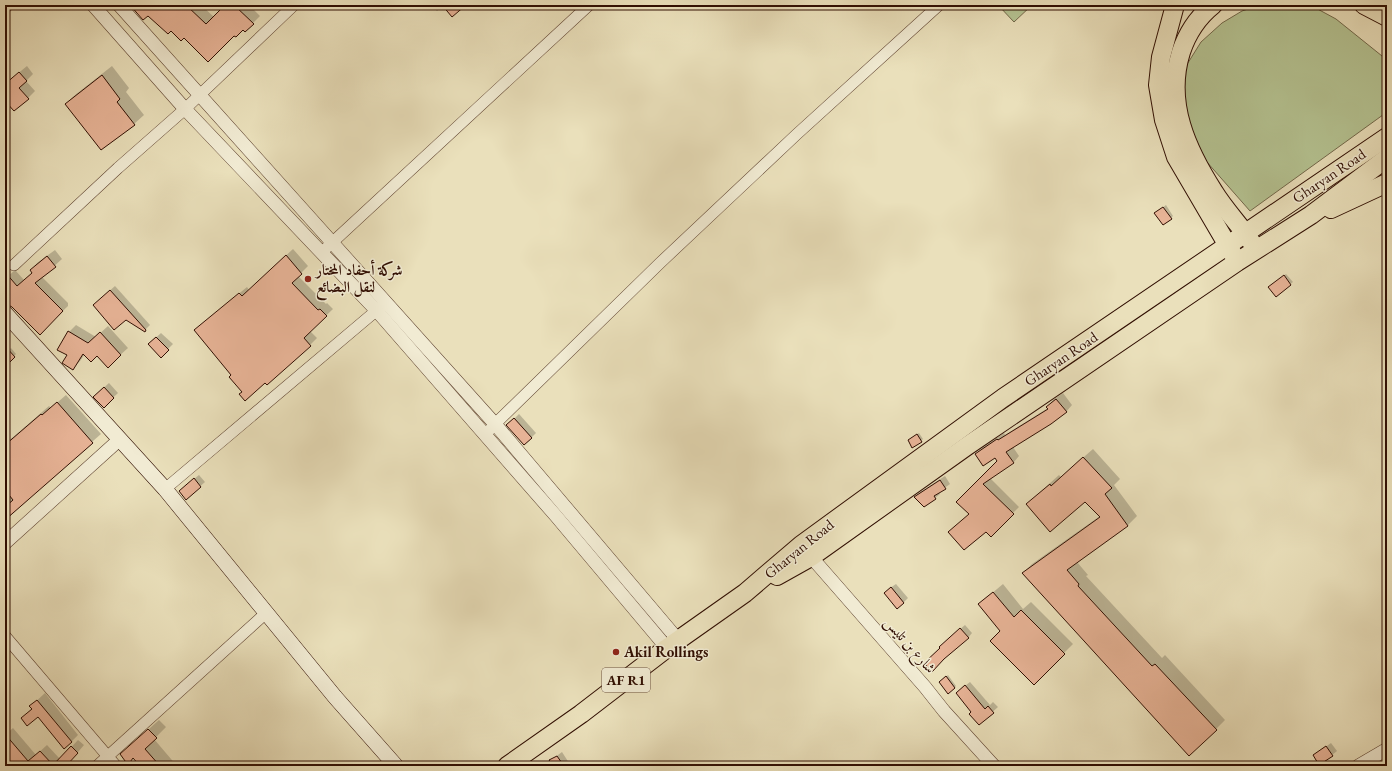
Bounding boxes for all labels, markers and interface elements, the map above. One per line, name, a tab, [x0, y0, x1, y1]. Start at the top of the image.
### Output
street label: Gharyan Road	[1288, 144, 1369, 207]
place label: شركة أحفاد المختار لنقل البضائع	[314, 259, 402, 301]
marker: شركة أحفاد المختار لنقل البضائع	[303, 274, 313, 284]
street label: Gharyan Road	[1020, 327, 1101, 390]
street label: Gharyan Road	[760, 514, 838, 583]
street label: شارع بن تليس	[878, 612, 940, 680]
place label: Akil Rollings	[623, 642, 708, 661]
marker: Akil Rollings	[611, 647, 621, 657]
road number: AF R1	[602, 668, 650, 692]

